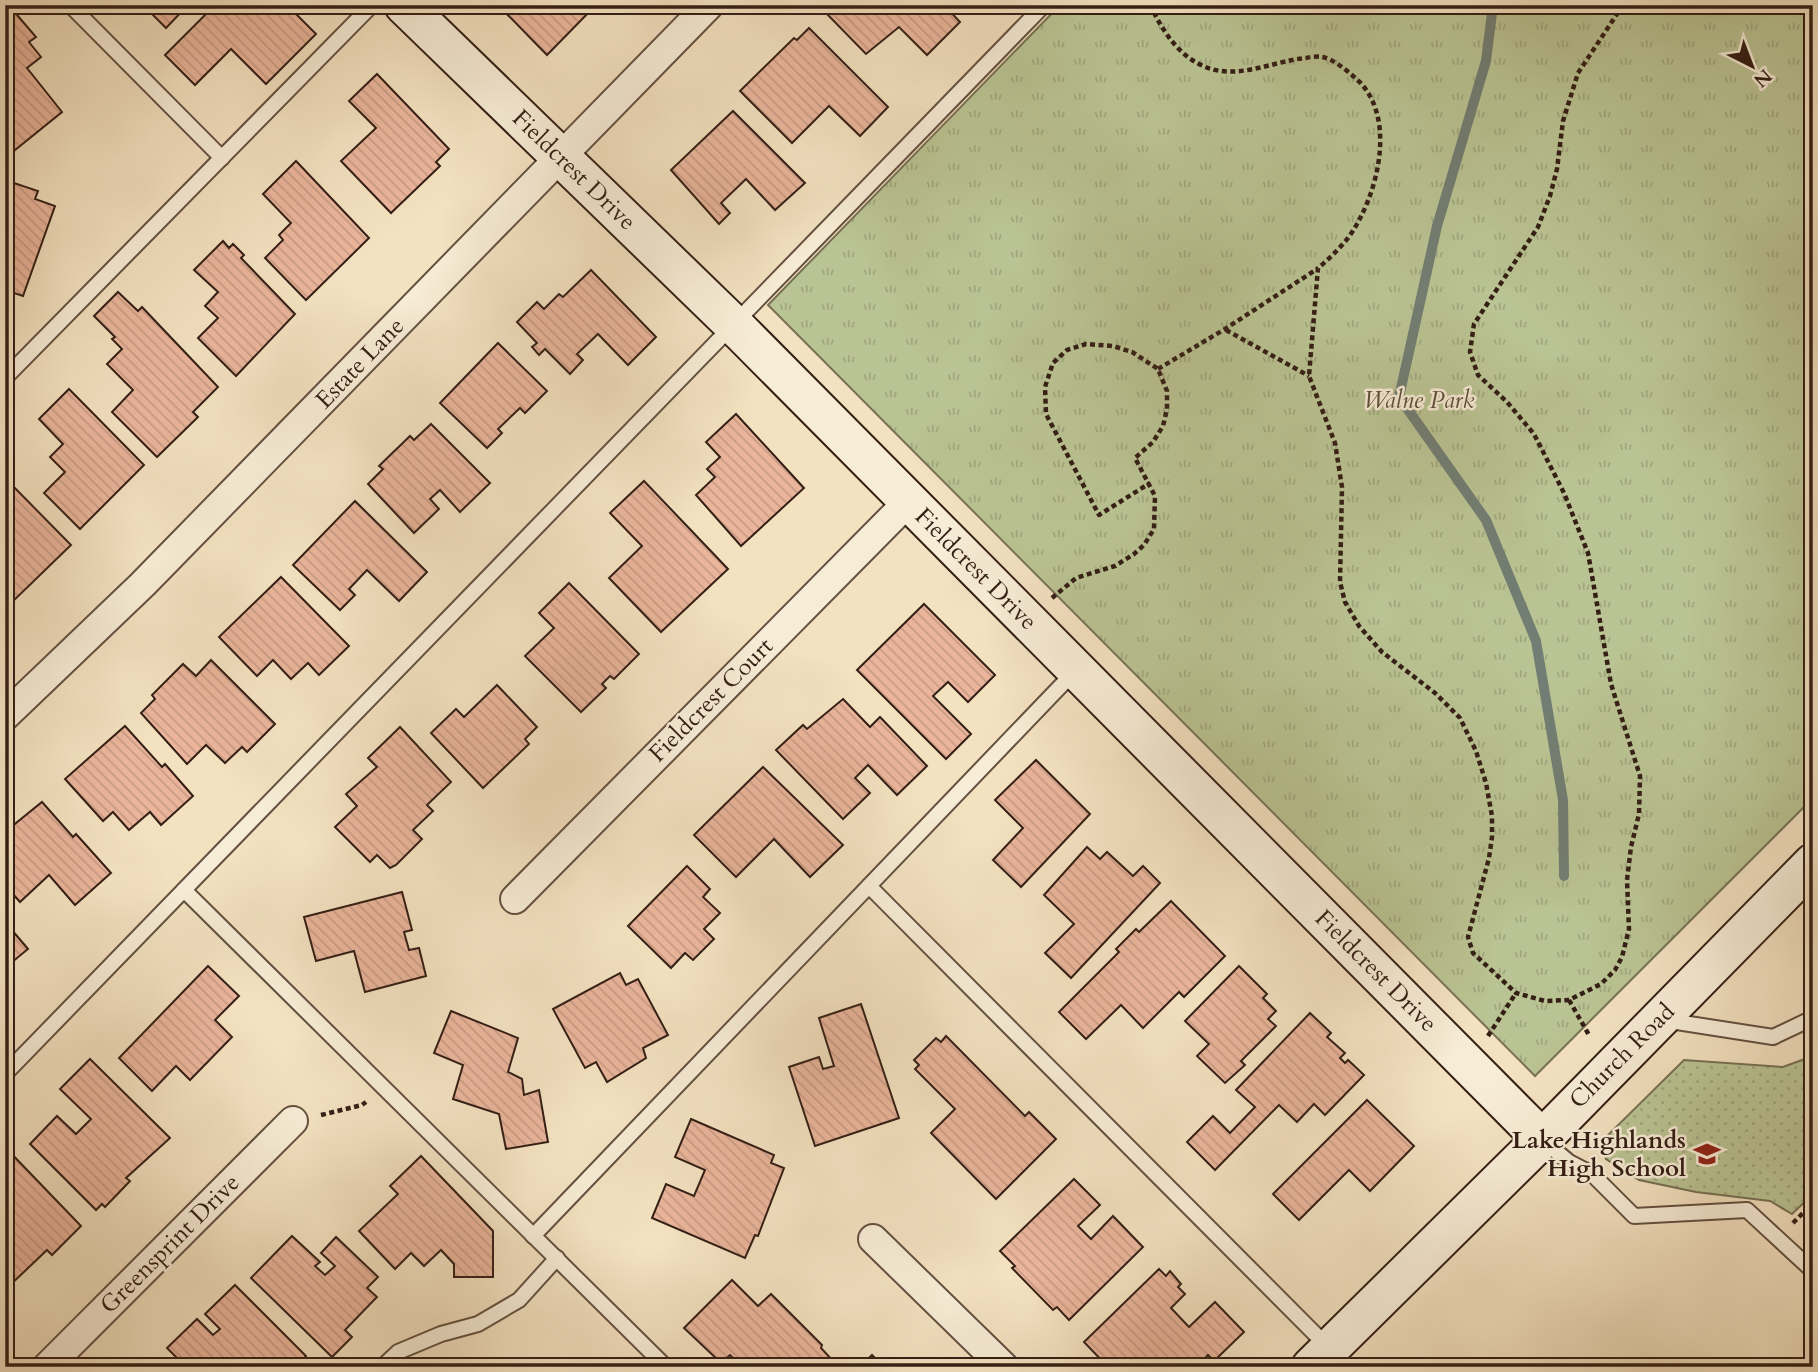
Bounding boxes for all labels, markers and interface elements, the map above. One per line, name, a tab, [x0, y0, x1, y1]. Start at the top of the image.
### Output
north arrow	[1716, 32, 1786, 102]
text: N	[1748, 63, 1778, 93]
street label: Fieldcrest Drive	[505, 102, 643, 238]
street label: Estate Lane	[308, 310, 412, 416]
park label: Walne Park	[1364, 384, 1475, 417]
street label: Fieldcrest Drive	[907, 500, 1045, 638]
street label: Fieldcrest Court	[641, 630, 781, 770]
street label: Fieldcrest Drive	[1307, 902, 1445, 1040]
street label: Church Road	[1562, 996, 1682, 1116]
place label: Lake Highlands High School	[1512, 1124, 1686, 1185]
school or university icon: Lake Highlands High School	[1692, 1139, 1722, 1169]
street label: Greensprint Drive	[93, 1167, 247, 1321]

